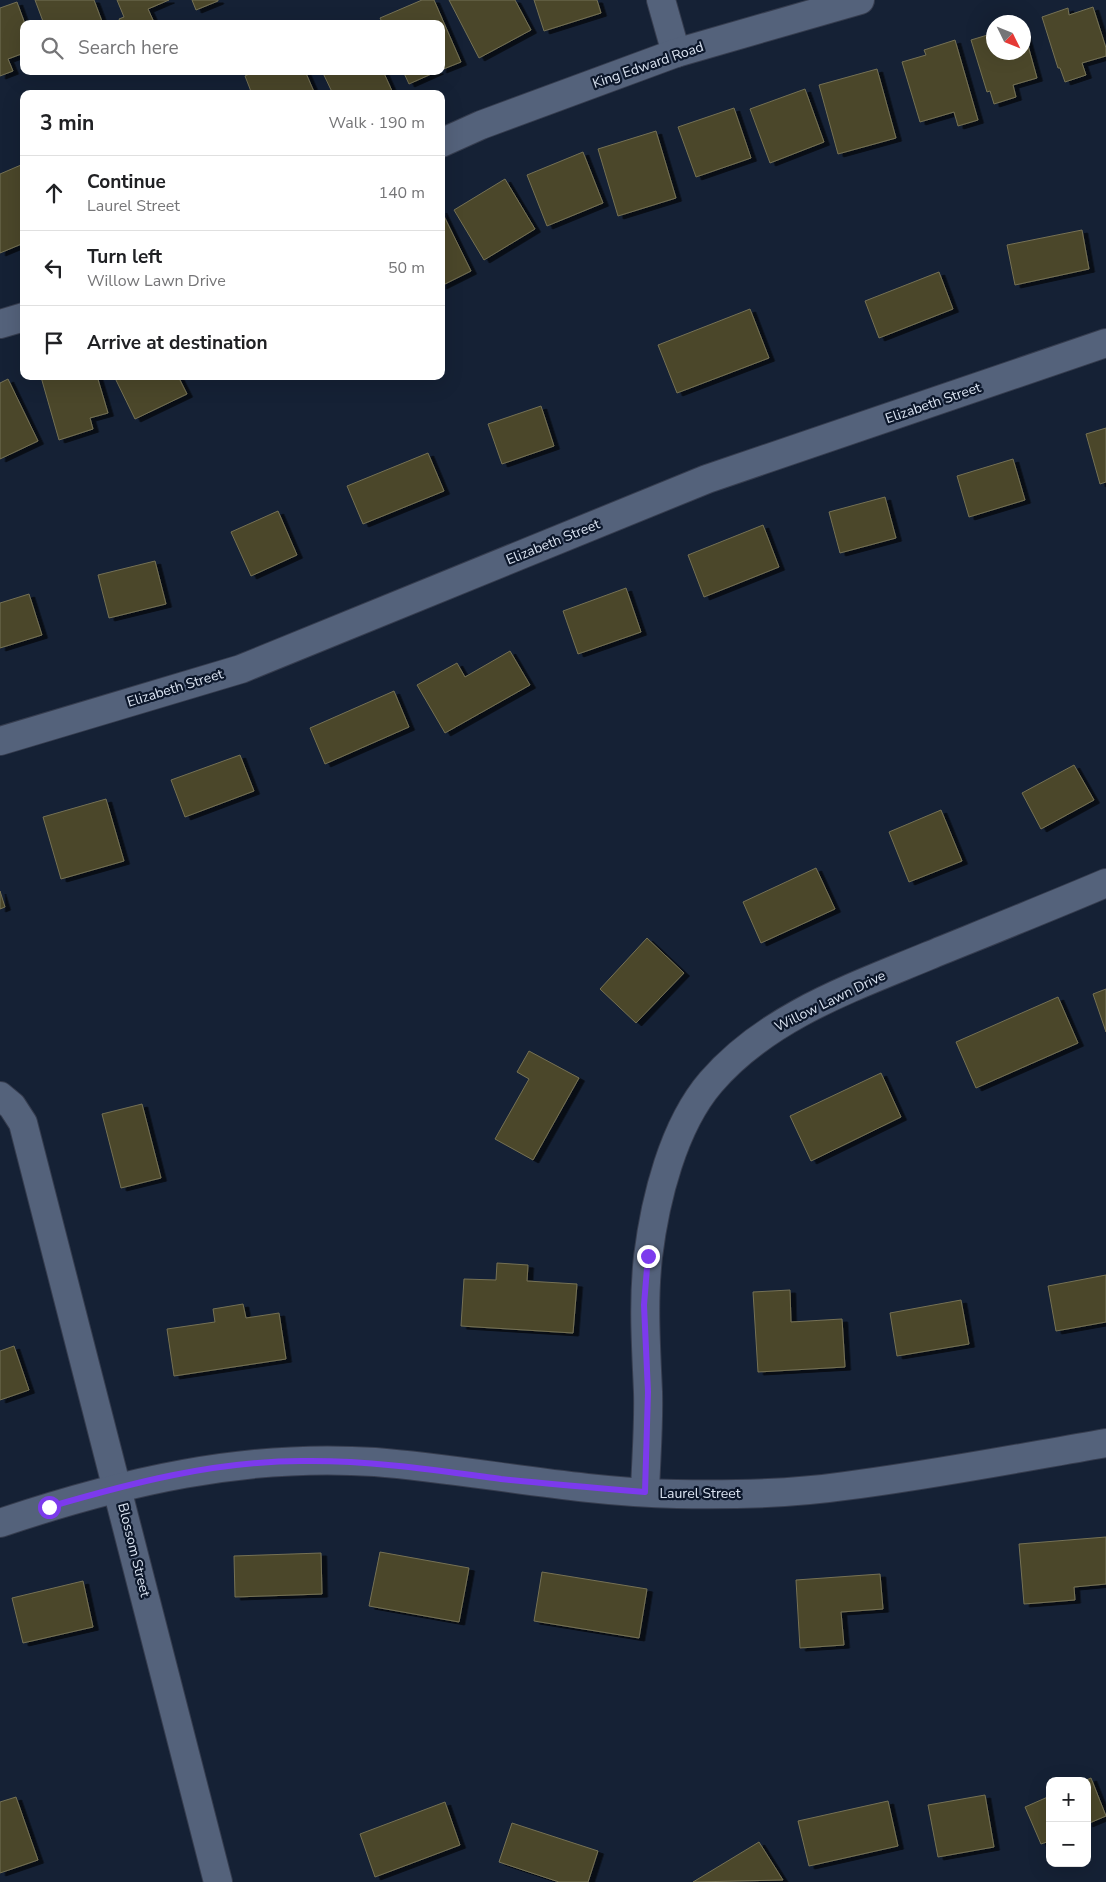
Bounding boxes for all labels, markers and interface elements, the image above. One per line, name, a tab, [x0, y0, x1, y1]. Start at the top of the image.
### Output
north arrow	[986, 15, 1031, 60]
search box	[20, 20, 445, 75]
icon: search	[38, 34, 66, 62]
text: Search here	[78, 35, 179, 61]
street label: King Edward Road	[590, 37, 706, 93]
text: 3 min	[40, 109, 94, 137]
text: Walk · 190 m	[329, 112, 425, 134]
text: Continue	[87, 169, 166, 195]
icon: ahead	[40, 179, 68, 207]
text: 140 m	[378, 182, 425, 204]
text: Laurel Street	[87, 195, 180, 217]
text: Turn left	[87, 244, 162, 270]
icon: left	[40, 254, 68, 282]
text: 50 m	[388, 257, 425, 279]
text: Willow Lawn Drive	[87, 270, 226, 292]
icon: arrive	[40, 329, 68, 357]
text: Arrive at destination	[87, 330, 268, 356]
street label: Elizabeth Street	[883, 378, 983, 428]
street label: Elizabeth Street	[503, 514, 603, 569]
street label: Elizabeth Street	[125, 664, 226, 712]
street label: Willow Lawn Drive	[771, 966, 889, 1036]
route end	[637, 1245, 660, 1268]
street label: Laurel Street	[659, 1484, 741, 1503]
route start	[38, 1496, 61, 1519]
street label: Blossom Street	[113, 1501, 155, 1599]
map controls	[1046, 1777, 1091, 1867]
button: +	[1046, 1777, 1091, 1822]
button: −	[1046, 1822, 1091, 1867]

